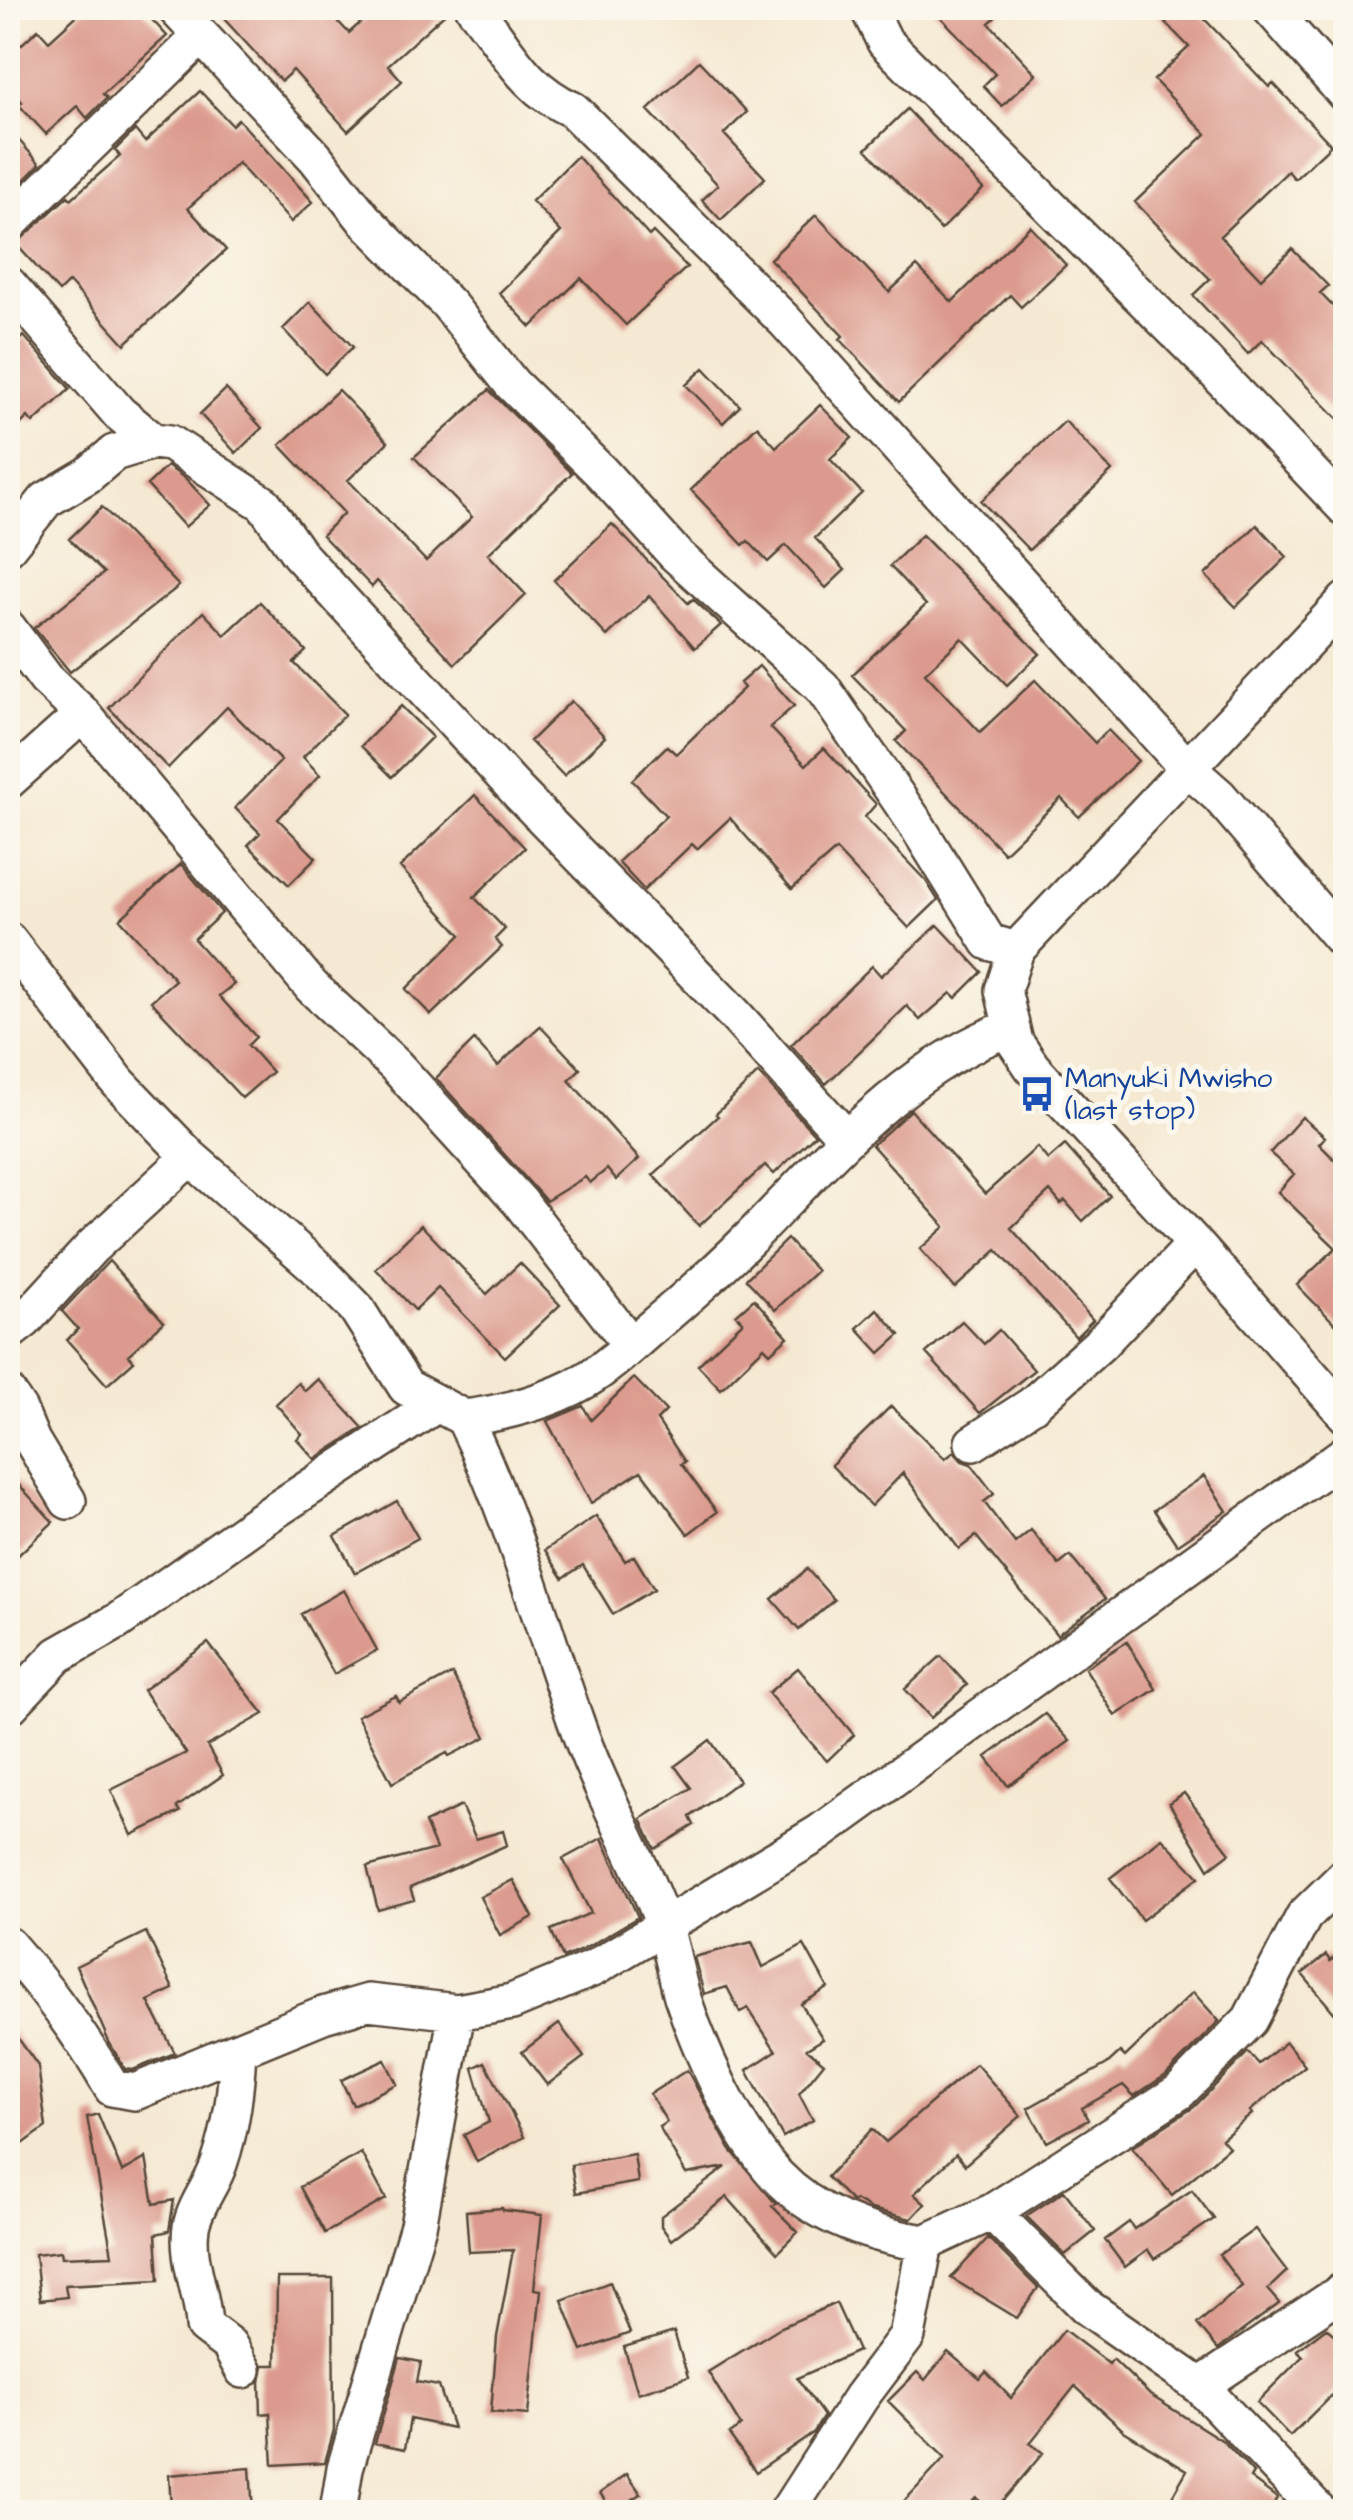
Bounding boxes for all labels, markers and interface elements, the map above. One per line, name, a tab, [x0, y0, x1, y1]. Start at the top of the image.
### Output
place label: Manyuki Mwisho (last stop)	[1065, 1059, 1273, 1130]
bus stop icon: Manyuki Mwisho (last stop)	[1018, 1075, 1056, 1113]

